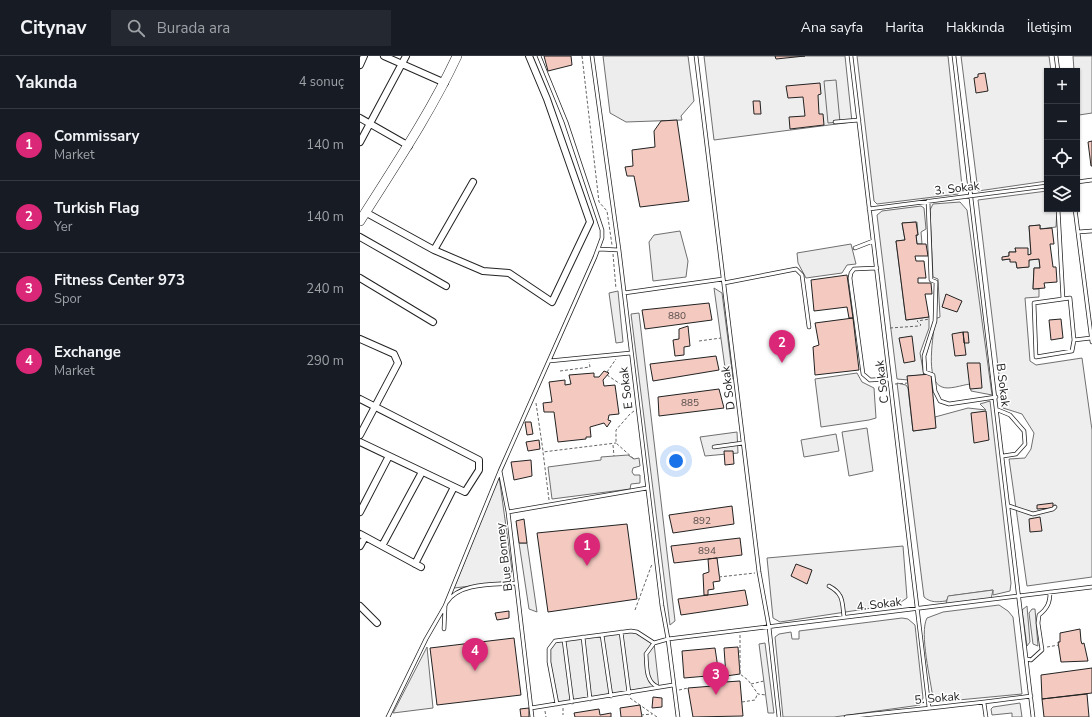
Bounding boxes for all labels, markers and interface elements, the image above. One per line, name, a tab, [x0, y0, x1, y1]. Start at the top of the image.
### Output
search box	[111, 10, 391, 46]
text: Citynav	[20, 15, 87, 41]
icon: search	[125, 17, 147, 39]
text: Burada ara	[157, 18, 230, 38]
text: Ana sayfa	[801, 18, 863, 37]
text: Harita	[885, 18, 924, 37]
text: Hakkında	[946, 18, 1005, 37]
text: İletişim	[1027, 18, 1072, 37]
map controls	[1044, 68, 1080, 212]
button: +	[1044, 68, 1080, 104]
text: Yakında	[16, 71, 77, 94]
text: 4 sonuç	[299, 73, 344, 91]
button: −	[1044, 104, 1080, 140]
text: Commissary	[54, 126, 140, 146]
text: 1	[25, 136, 33, 154]
text: 140 m	[306, 136, 344, 154]
button: locate	[1044, 140, 1080, 176]
text: Market	[54, 146, 94, 164]
button: layers	[1044, 176, 1080, 212]
street label: 3. Sokak	[934, 177, 981, 199]
text: Turkish Flag	[54, 198, 139, 218]
text: 2	[25, 208, 33, 226]
text: 140 m	[306, 208, 344, 226]
text: Yer	[54, 218, 72, 236]
text: Fitness Center 973	[54, 270, 185, 290]
text: 3	[25, 280, 33, 298]
text: 240 m	[306, 280, 344, 298]
text: Spor	[54, 290, 81, 308]
house number: 880	[668, 309, 686, 323]
pin: 2	[769, 330, 795, 363]
text: Exchange	[54, 342, 121, 362]
text: 4	[25, 352, 33, 370]
text: 290 m	[306, 352, 344, 370]
street label: C Sokak	[871, 358, 893, 405]
text: Market	[54, 362, 94, 380]
street label: B Sokak	[992, 362, 1014, 409]
street label: D Sokak	[717, 364, 739, 411]
street label: E Sokak	[615, 365, 637, 410]
house number: 885	[681, 396, 699, 410]
your location	[666, 451, 686, 471]
house number: 892	[693, 514, 711, 528]
street label: Blue Bonney	[492, 521, 516, 592]
pin: 1	[574, 533, 600, 566]
house number: 894	[698, 544, 716, 558]
street label: 4. Sokak	[856, 593, 903, 615]
pin: 4	[462, 638, 488, 671]
pin: 3	[703, 662, 729, 695]
street label: 5. Sokak	[914, 688, 961, 708]

